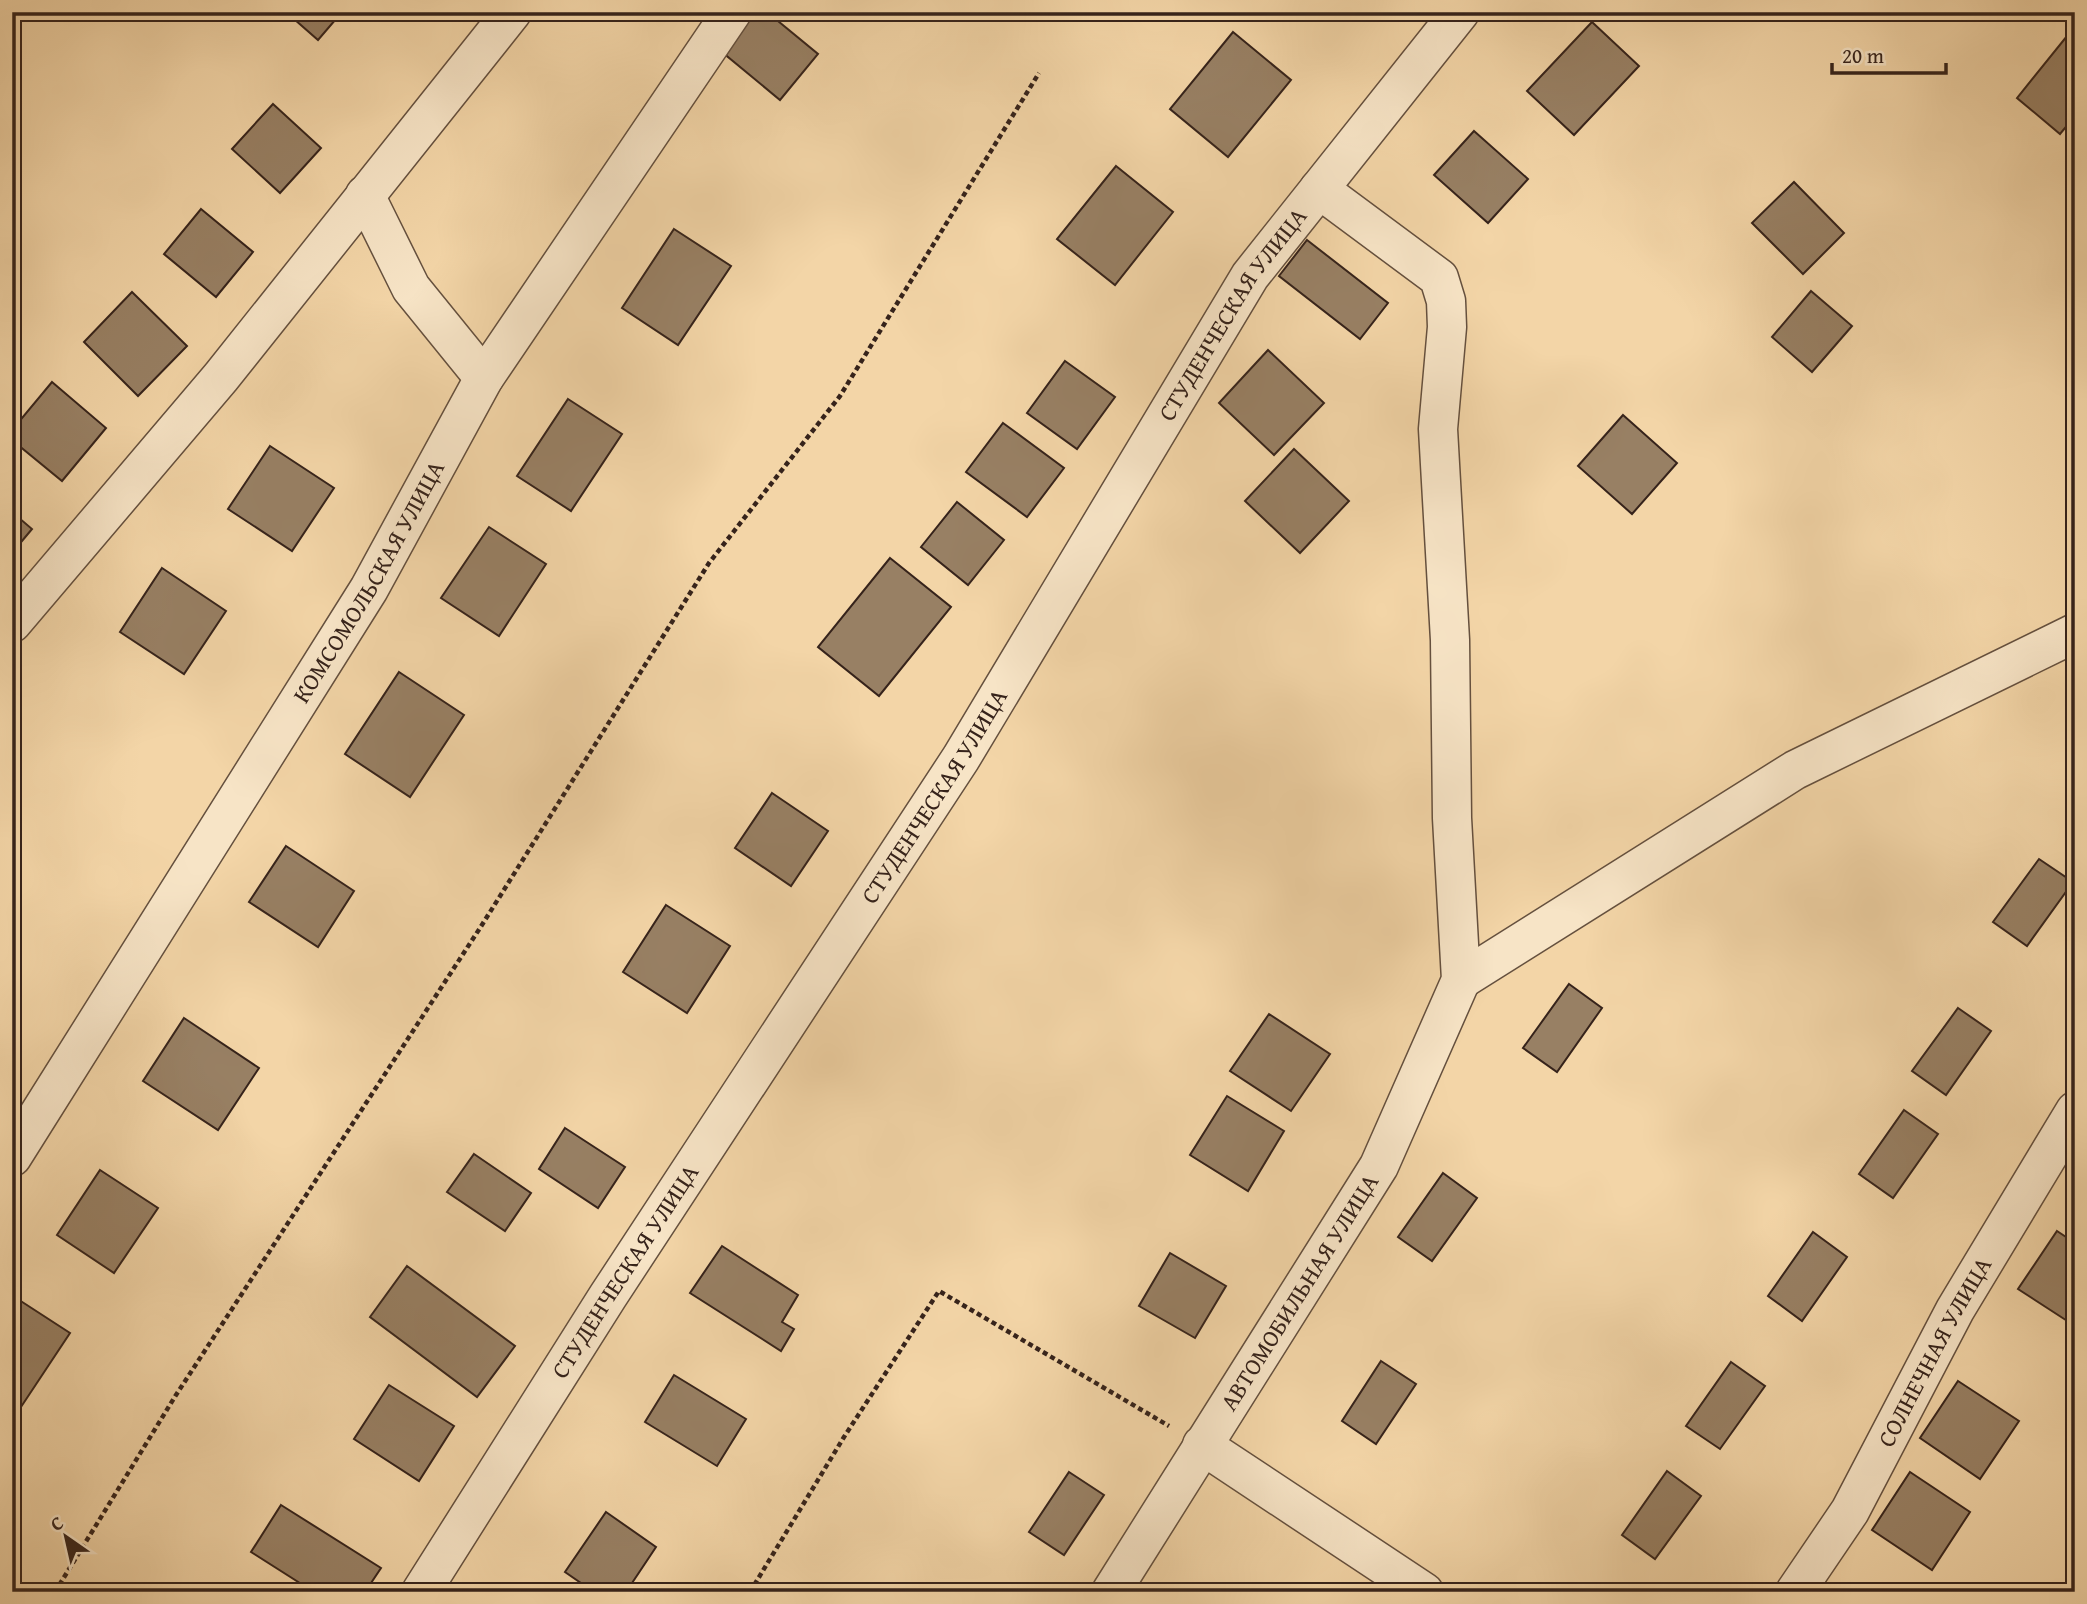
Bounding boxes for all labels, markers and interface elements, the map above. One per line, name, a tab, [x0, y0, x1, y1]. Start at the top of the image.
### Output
scale bar	[1832, 32, 1945, 76]
text: 20 m	[1842, 40, 1884, 71]
street label: СТУДЕНЧЕСКАЯ УЛИЦА	[1149, 199, 1315, 427]
street label: КОМСОМОЛЬСКАЯ УЛИЦА	[284, 454, 453, 710]
street label: СТУДЕНЧЕСКАЯ УЛИЦА	[852, 681, 1016, 910]
street label: СТУДЕНЧЕСКАЯ УЛИЦА	[542, 1157, 707, 1385]
street label: АВТОМОБИЛЬНАЯ УЛИЦА	[1211, 1166, 1387, 1417]
street label: СОЛНЕЧНАЯ УЛИЦА	[1868, 1250, 2000, 1453]
north arrow	[32, 1502, 102, 1572]
text: С	[44, 1508, 69, 1538]

